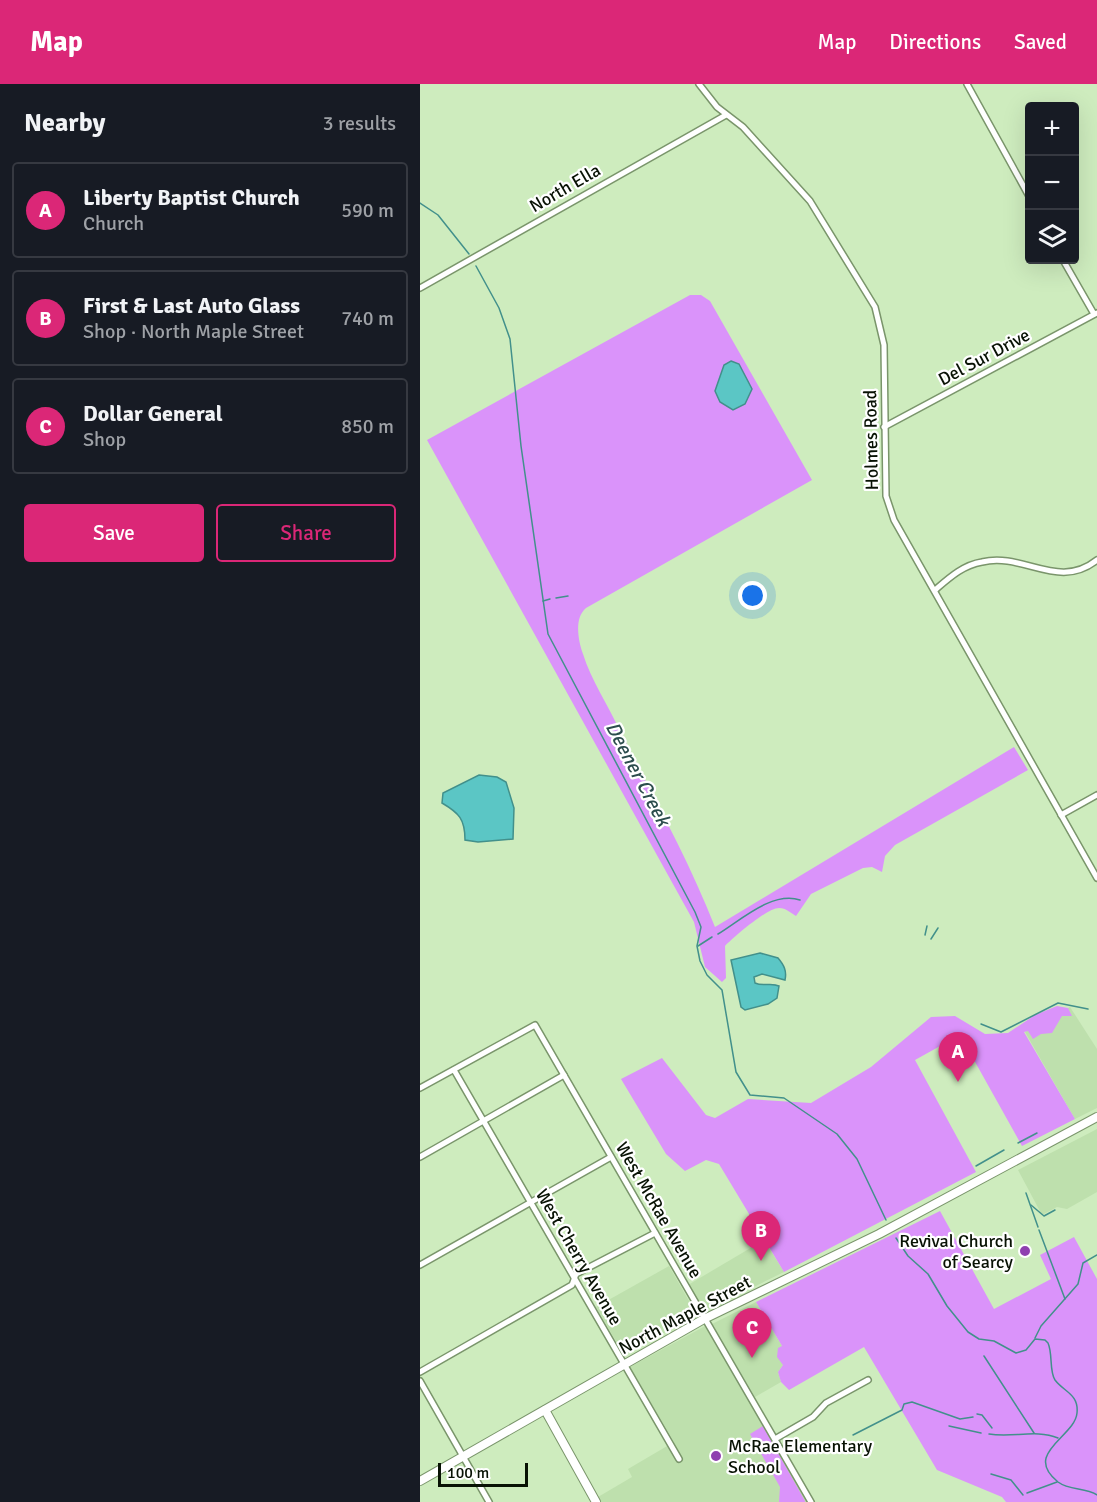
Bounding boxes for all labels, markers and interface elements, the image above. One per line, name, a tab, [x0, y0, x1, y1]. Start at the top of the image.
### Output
text: Map	[30, 25, 83, 59]
text: Map	[818, 29, 856, 55]
text: Directions	[889, 29, 981, 55]
text: Saved	[1014, 29, 1067, 55]
map controls	[1025, 102, 1079, 264]
button: +	[1025, 102, 1079, 156]
text: Nearby	[24, 107, 105, 139]
text: 3 results	[323, 111, 396, 136]
button: −	[1025, 156, 1079, 210]
street label: North Ella	[526, 159, 604, 217]
text: Liberty Baptist Church	[83, 184, 300, 211]
text: A	[39, 198, 52, 223]
text: 590 m	[341, 198, 394, 223]
button: layers	[1025, 210, 1079, 264]
text: Church	[83, 211, 144, 236]
text: First & Last Auto Glass	[83, 292, 300, 319]
text: B	[39, 306, 52, 331]
text: 740 m	[341, 306, 394, 331]
text: Shop · North Maple Street	[83, 319, 304, 344]
street label: Del Sur Drive	[934, 324, 1034, 390]
street label: Holmes Road	[859, 390, 883, 490]
text: Dollar General	[83, 400, 223, 427]
text: C	[39, 414, 52, 439]
text: 850 m	[341, 414, 394, 439]
text: Shop	[83, 427, 126, 452]
button: Save	[24, 504, 204, 562]
button: Share	[216, 504, 396, 562]
your location	[738, 581, 767, 610]
water label: Deener Creek	[600, 717, 677, 832]
pin: A	[938, 1032, 978, 1082]
street label: West McRae Avenue	[611, 1138, 707, 1282]
street label: West Cherry Avenue	[531, 1185, 627, 1329]
pin: B	[742, 1212, 780, 1261]
place label: Revival Church of Searcy	[899, 1230, 1014, 1273]
marker: Revival Church of Searcy	[1018, 1244, 1032, 1258]
street label: North Maple Street	[615, 1271, 755, 1359]
pin: C	[732, 1308, 772, 1358]
place label: McRae Elementary School	[728, 1435, 873, 1478]
marker: McRae Elementary School	[709, 1449, 723, 1463]
scale bar	[438, 1460, 528, 1488]
text: 100 m	[447, 1463, 489, 1483]

